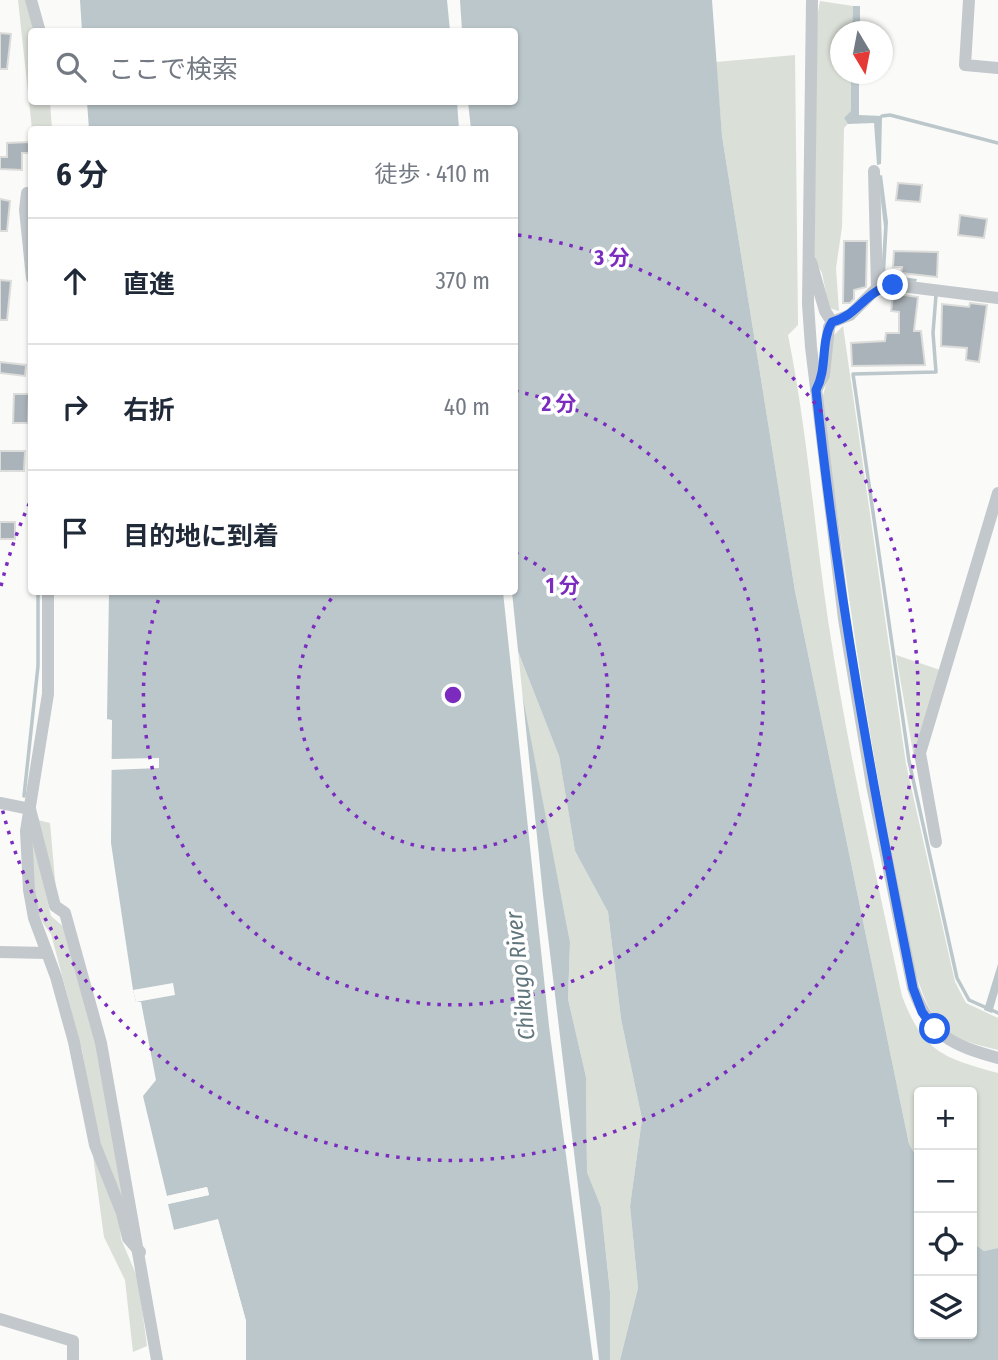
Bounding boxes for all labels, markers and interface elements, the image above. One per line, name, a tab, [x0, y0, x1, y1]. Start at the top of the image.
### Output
north arrow	[830, 21, 893, 84]
search box	[28, 28, 518, 105]
icon: search	[52, 48, 90, 86]
text: ここで検索	[108, 54, 238, 85]
text: 6 分	[56, 157, 108, 193]
text: 徒歩 · 410 m	[374, 160, 490, 188]
text: 3 分	[593, 245, 630, 271]
icon: ahead	[56, 262, 94, 300]
text: 370 m	[436, 267, 490, 295]
text: 直進	[123, 269, 175, 300]
route end	[877, 269, 908, 300]
icon: right	[56, 388, 94, 426]
text: 2 分	[540, 391, 577, 417]
text: 40 m	[444, 393, 490, 421]
text: 右折	[123, 395, 175, 426]
icon: arrive	[56, 514, 94, 552]
text: 目的地に到着	[123, 521, 279, 552]
text: 1 分	[546, 573, 580, 599]
centre of rings	[441, 683, 465, 707]
water label: Chikugo River	[499, 909, 541, 1042]
route start	[919, 1013, 950, 1044]
map controls	[914, 1087, 977, 1339]
button: +	[914, 1087, 977, 1150]
button: −	[914, 1150, 977, 1213]
button: locate	[914, 1213, 977, 1276]
button: layers	[914, 1276, 977, 1339]

